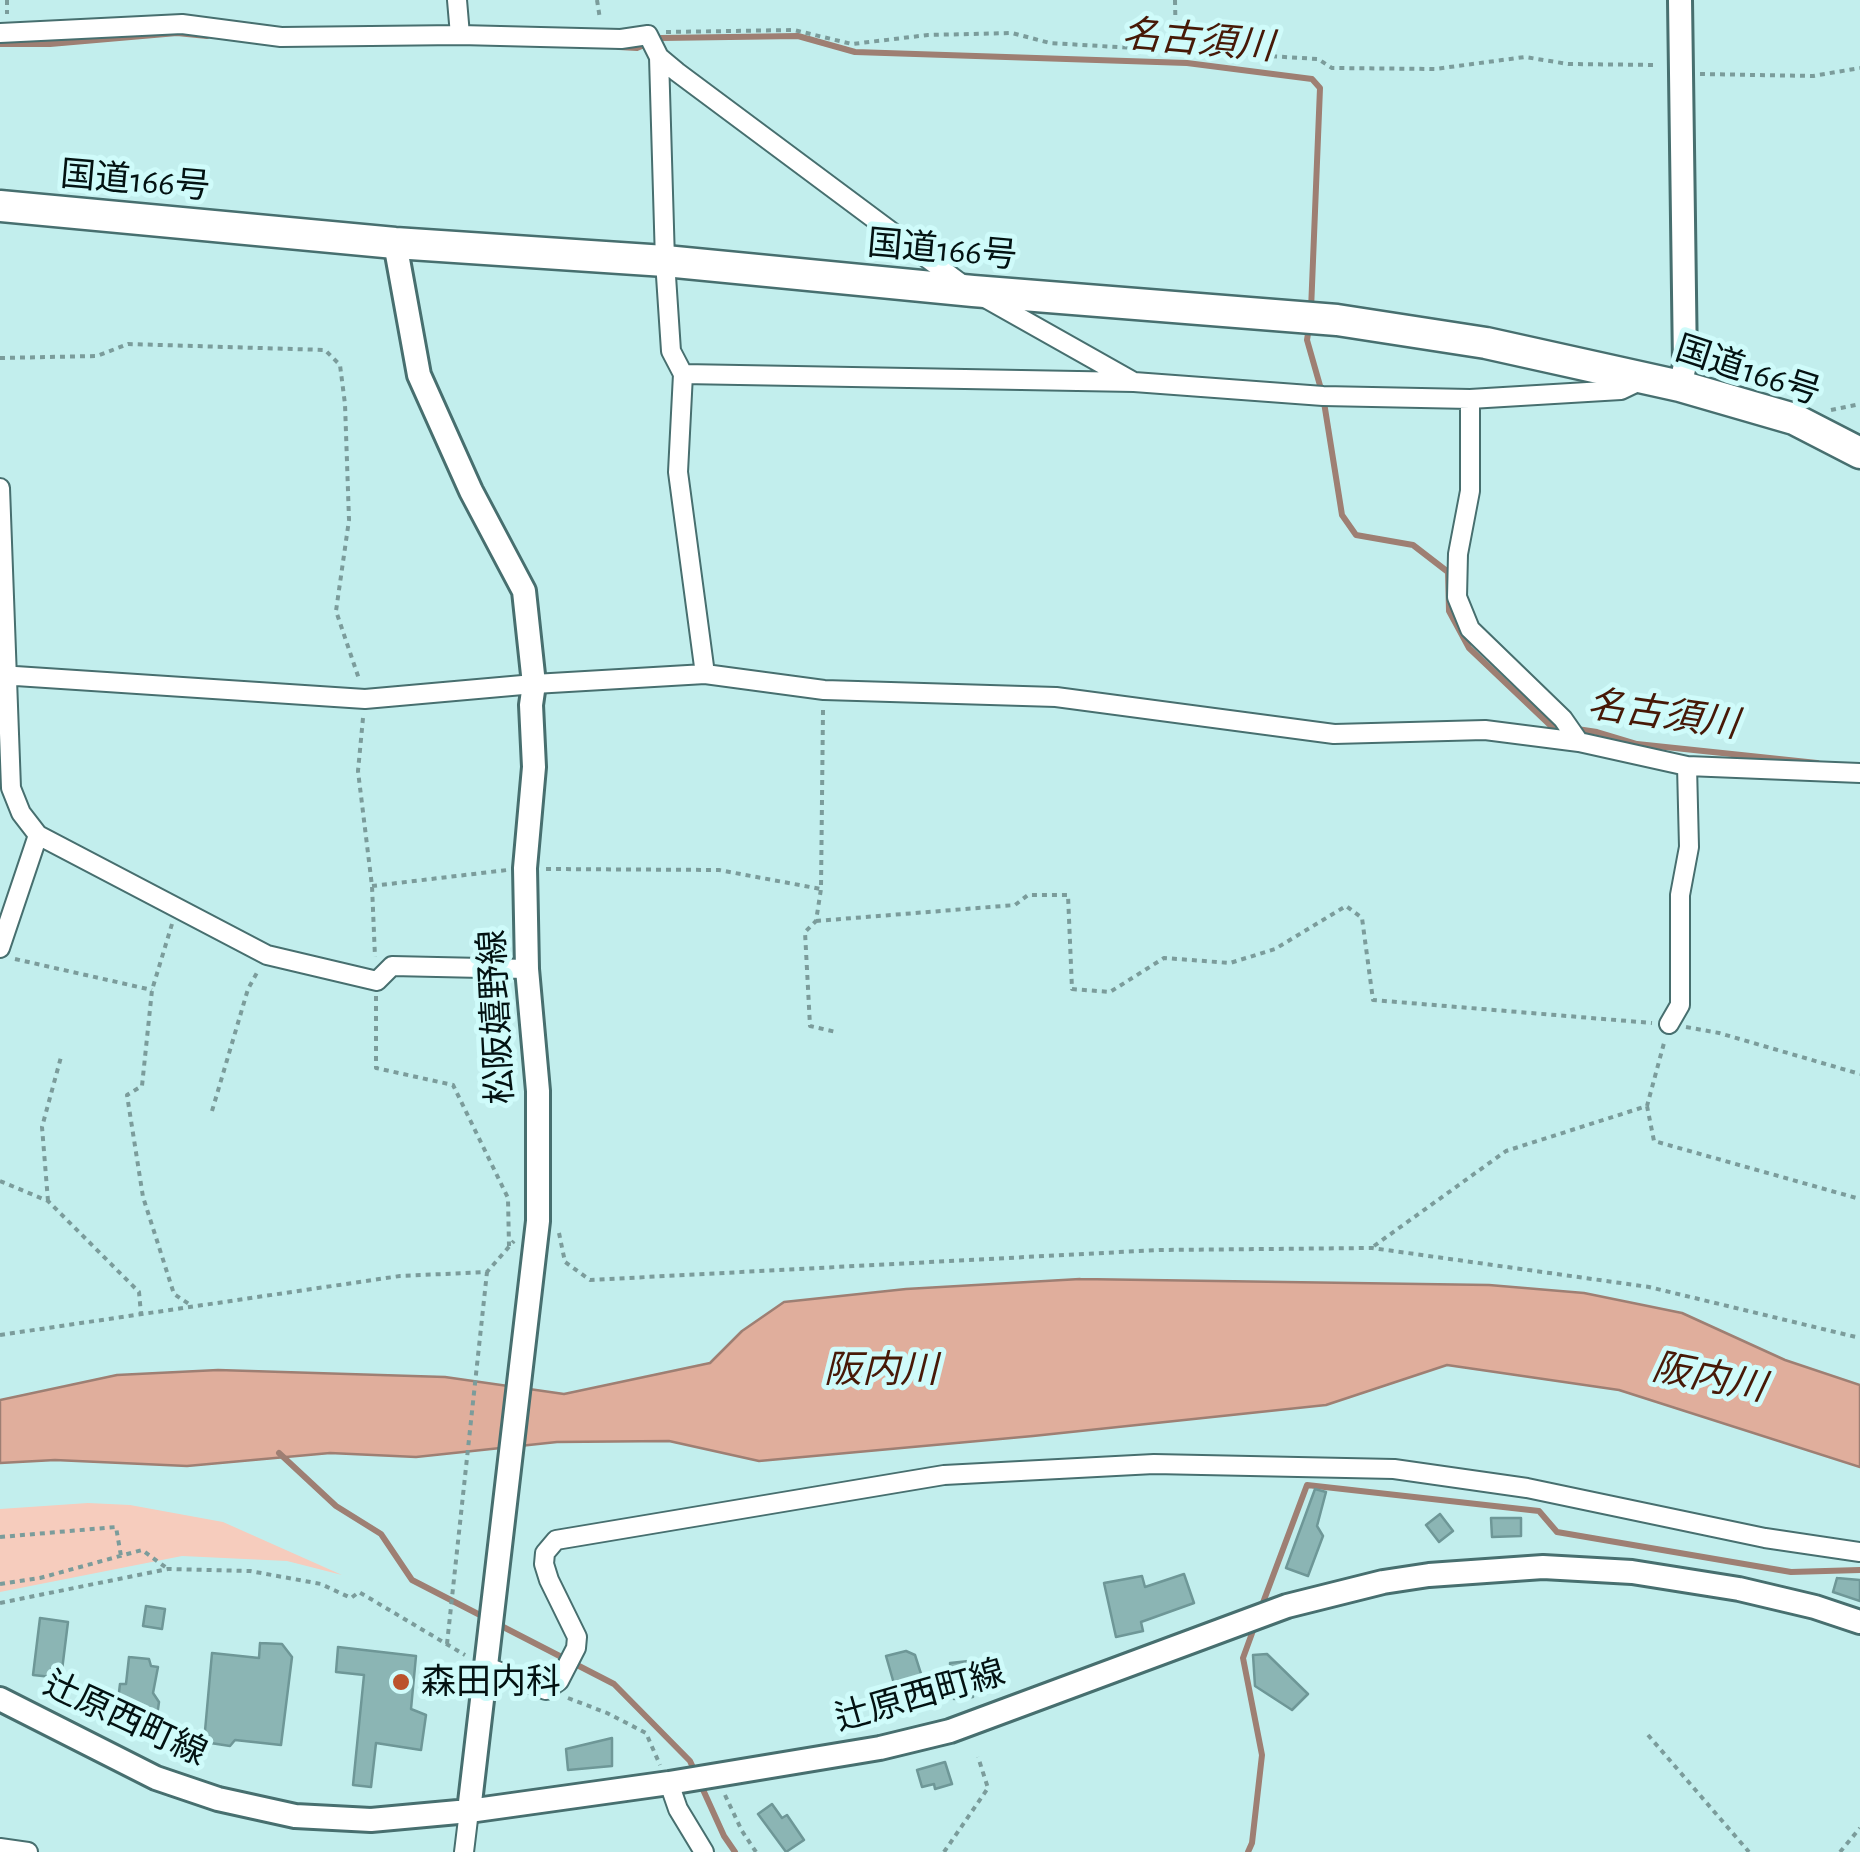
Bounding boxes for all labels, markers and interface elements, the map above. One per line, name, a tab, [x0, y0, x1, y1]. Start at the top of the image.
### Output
water label: 名古須川	[1120, 12, 1276, 70]
street label: 国道166号	[58, 154, 212, 208]
street label: 国道166号	[865, 223, 1019, 277]
street label: 国道166号	[1670, 328, 1826, 414]
water label: 名古須川	[1585, 682, 1741, 748]
street label: 松阪嬉野線	[471, 929, 523, 1105]
water label: 阪内川	[1649, 1345, 1769, 1411]
water label: 阪内川	[824, 1348, 938, 1394]
street label: 辻原西町線	[830, 1652, 1010, 1740]
place label: 森田内科	[421, 1661, 561, 1703]
street label: 辻原西町線	[37, 1663, 213, 1775]
marker: 森田内科	[390, 1671, 412, 1693]

